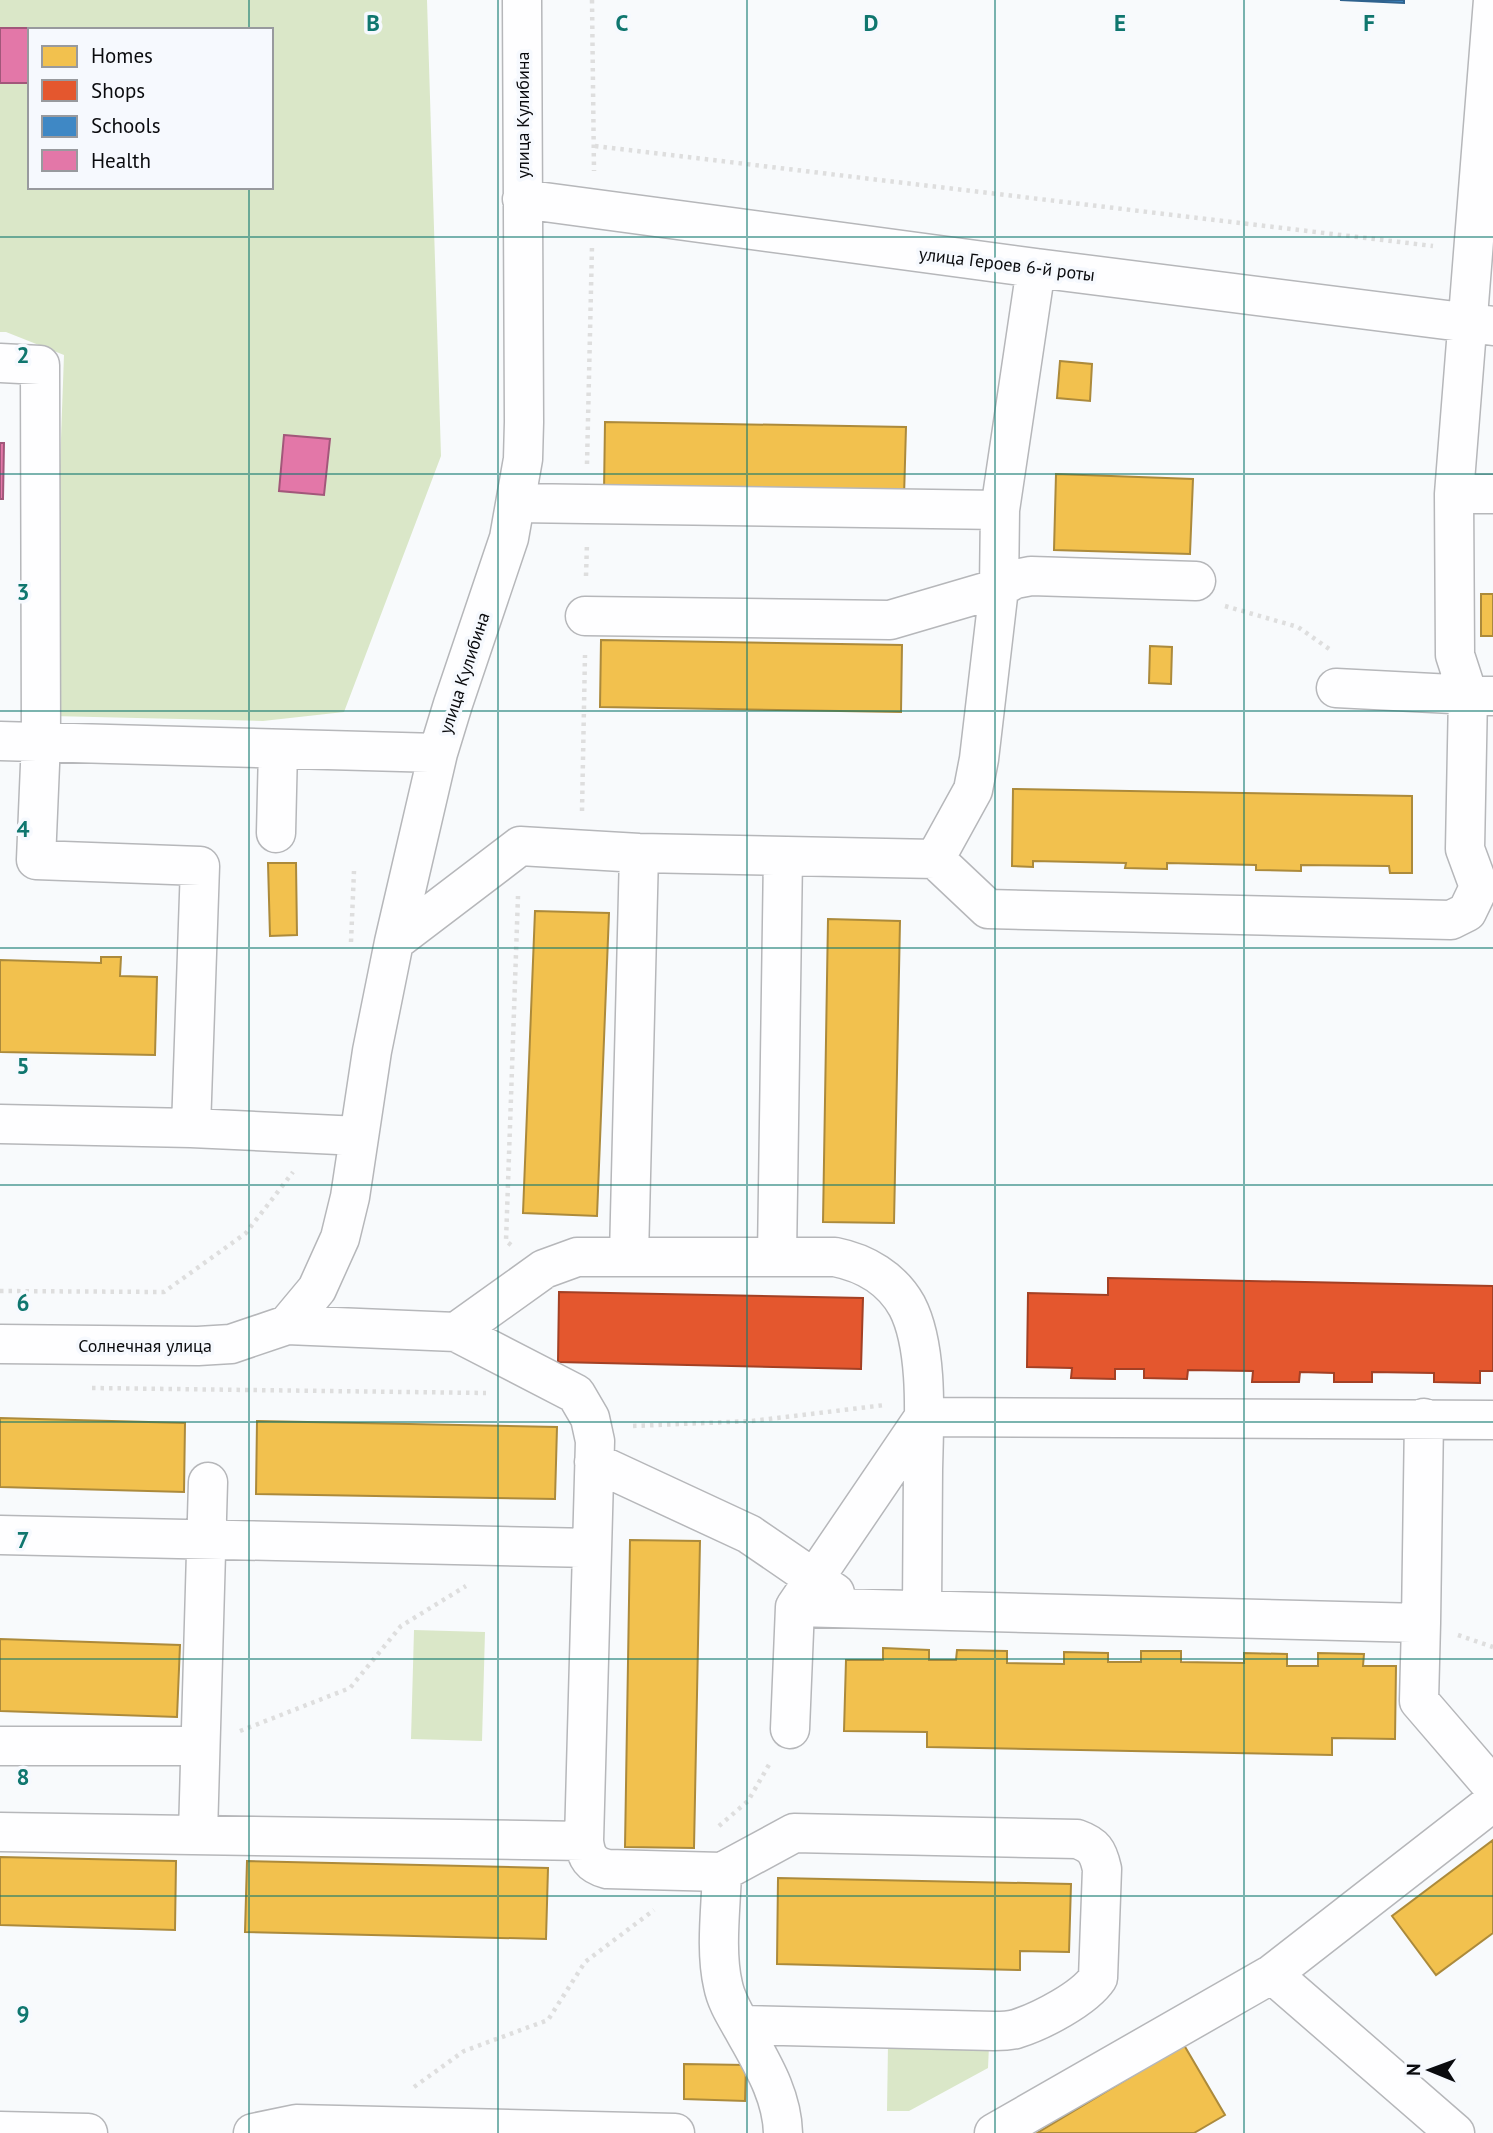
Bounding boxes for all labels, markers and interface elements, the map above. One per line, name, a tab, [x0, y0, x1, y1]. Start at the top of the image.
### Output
text: B	[366, 8, 380, 37]
text: C	[616, 8, 629, 37]
text: D	[864, 8, 878, 37]
text: E	[1114, 8, 1126, 37]
text: F	[1363, 8, 1375, 37]
legend	[28, 28, 273, 189]
text: Homes	[91, 42, 153, 69]
street label: улица Кулибина	[511, 52, 534, 178]
text: Shops	[91, 77, 145, 104]
text: Schools	[91, 112, 161, 139]
text: Health	[91, 147, 151, 174]
street label: улица Героев 6-й роты	[918, 242, 1096, 286]
text: 2	[16, 340, 30, 369]
text: 3	[16, 577, 30, 606]
street label: улица Кулибина	[433, 609, 495, 737]
text: 4	[16, 814, 30, 843]
text: 5	[16, 1051, 30, 1080]
text: 6	[16, 1288, 30, 1317]
street label: Солнечная улица	[78, 1334, 212, 1357]
text: 7	[16, 1525, 30, 1554]
text: 8	[16, 1762, 30, 1791]
text: 9	[16, 1999, 30, 2028]
north arrow	[1395, 2035, 1465, 2105]
text: N	[1401, 2063, 1425, 2076]

